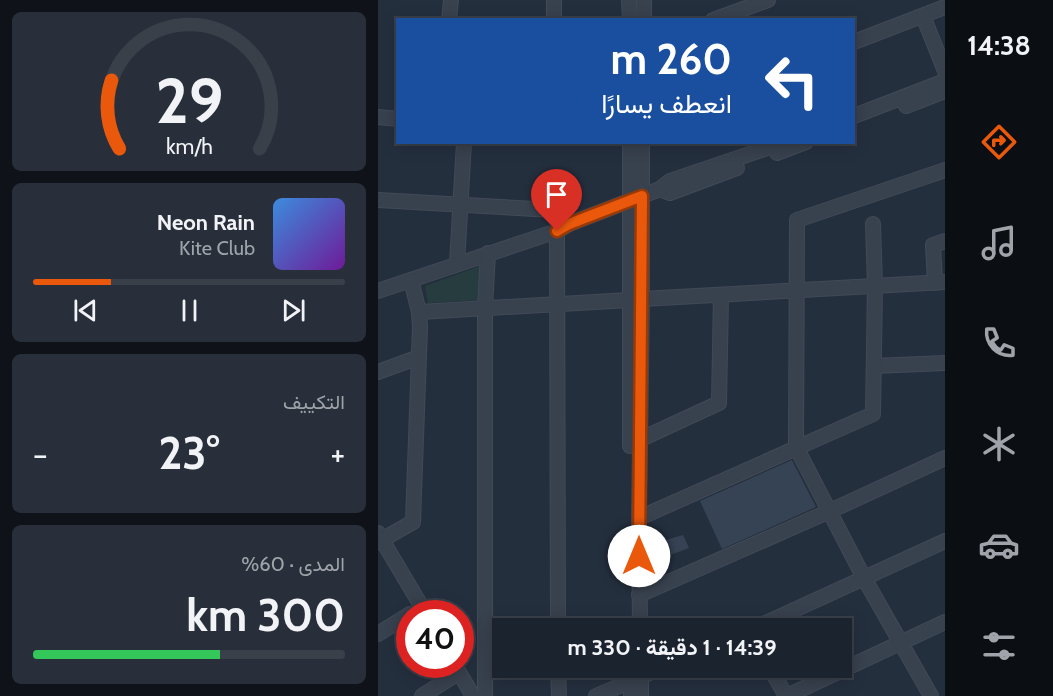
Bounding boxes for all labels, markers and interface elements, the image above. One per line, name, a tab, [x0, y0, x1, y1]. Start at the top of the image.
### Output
text: 14:38	[967, 29, 1031, 62]
text: 260 m	[611, 33, 732, 85]
icon: left	[753, 42, 831, 120]
text: 29	[155, 63, 223, 139]
text: انعطف يسارًا	[601, 87, 732, 120]
icon: directions	[978, 121, 1020, 163]
text: km/h	[166, 133, 212, 159]
pin	[531, 169, 582, 231]
icon: arrive	[540, 178, 573, 211]
text: Neon Rain	[157, 209, 255, 236]
icon: music	[978, 222, 1020, 264]
text: Kite Club	[179, 236, 255, 260]
icon: previous	[69, 294, 102, 327]
icon: pause	[173, 294, 206, 327]
icon: next	[277, 294, 310, 327]
icon: phone	[978, 322, 1020, 364]
text: التكييف	[283, 390, 345, 414]
icon: climate	[978, 423, 1020, 465]
text: 23°	[158, 426, 220, 480]
text: −	[33, 434, 48, 474]
text: +	[330, 434, 345, 474]
position arrow	[607, 524, 671, 588]
icon: car	[978, 524, 1020, 566]
text: المدى · 60%	[241, 552, 345, 576]
text: 300 km	[186, 588, 345, 642]
speed limit sign: 40	[396, 600, 474, 678]
icon: filters	[978, 625, 1020, 667]
text: 14:39 · 1 دقيقة · 330 m	[567, 634, 777, 661]

